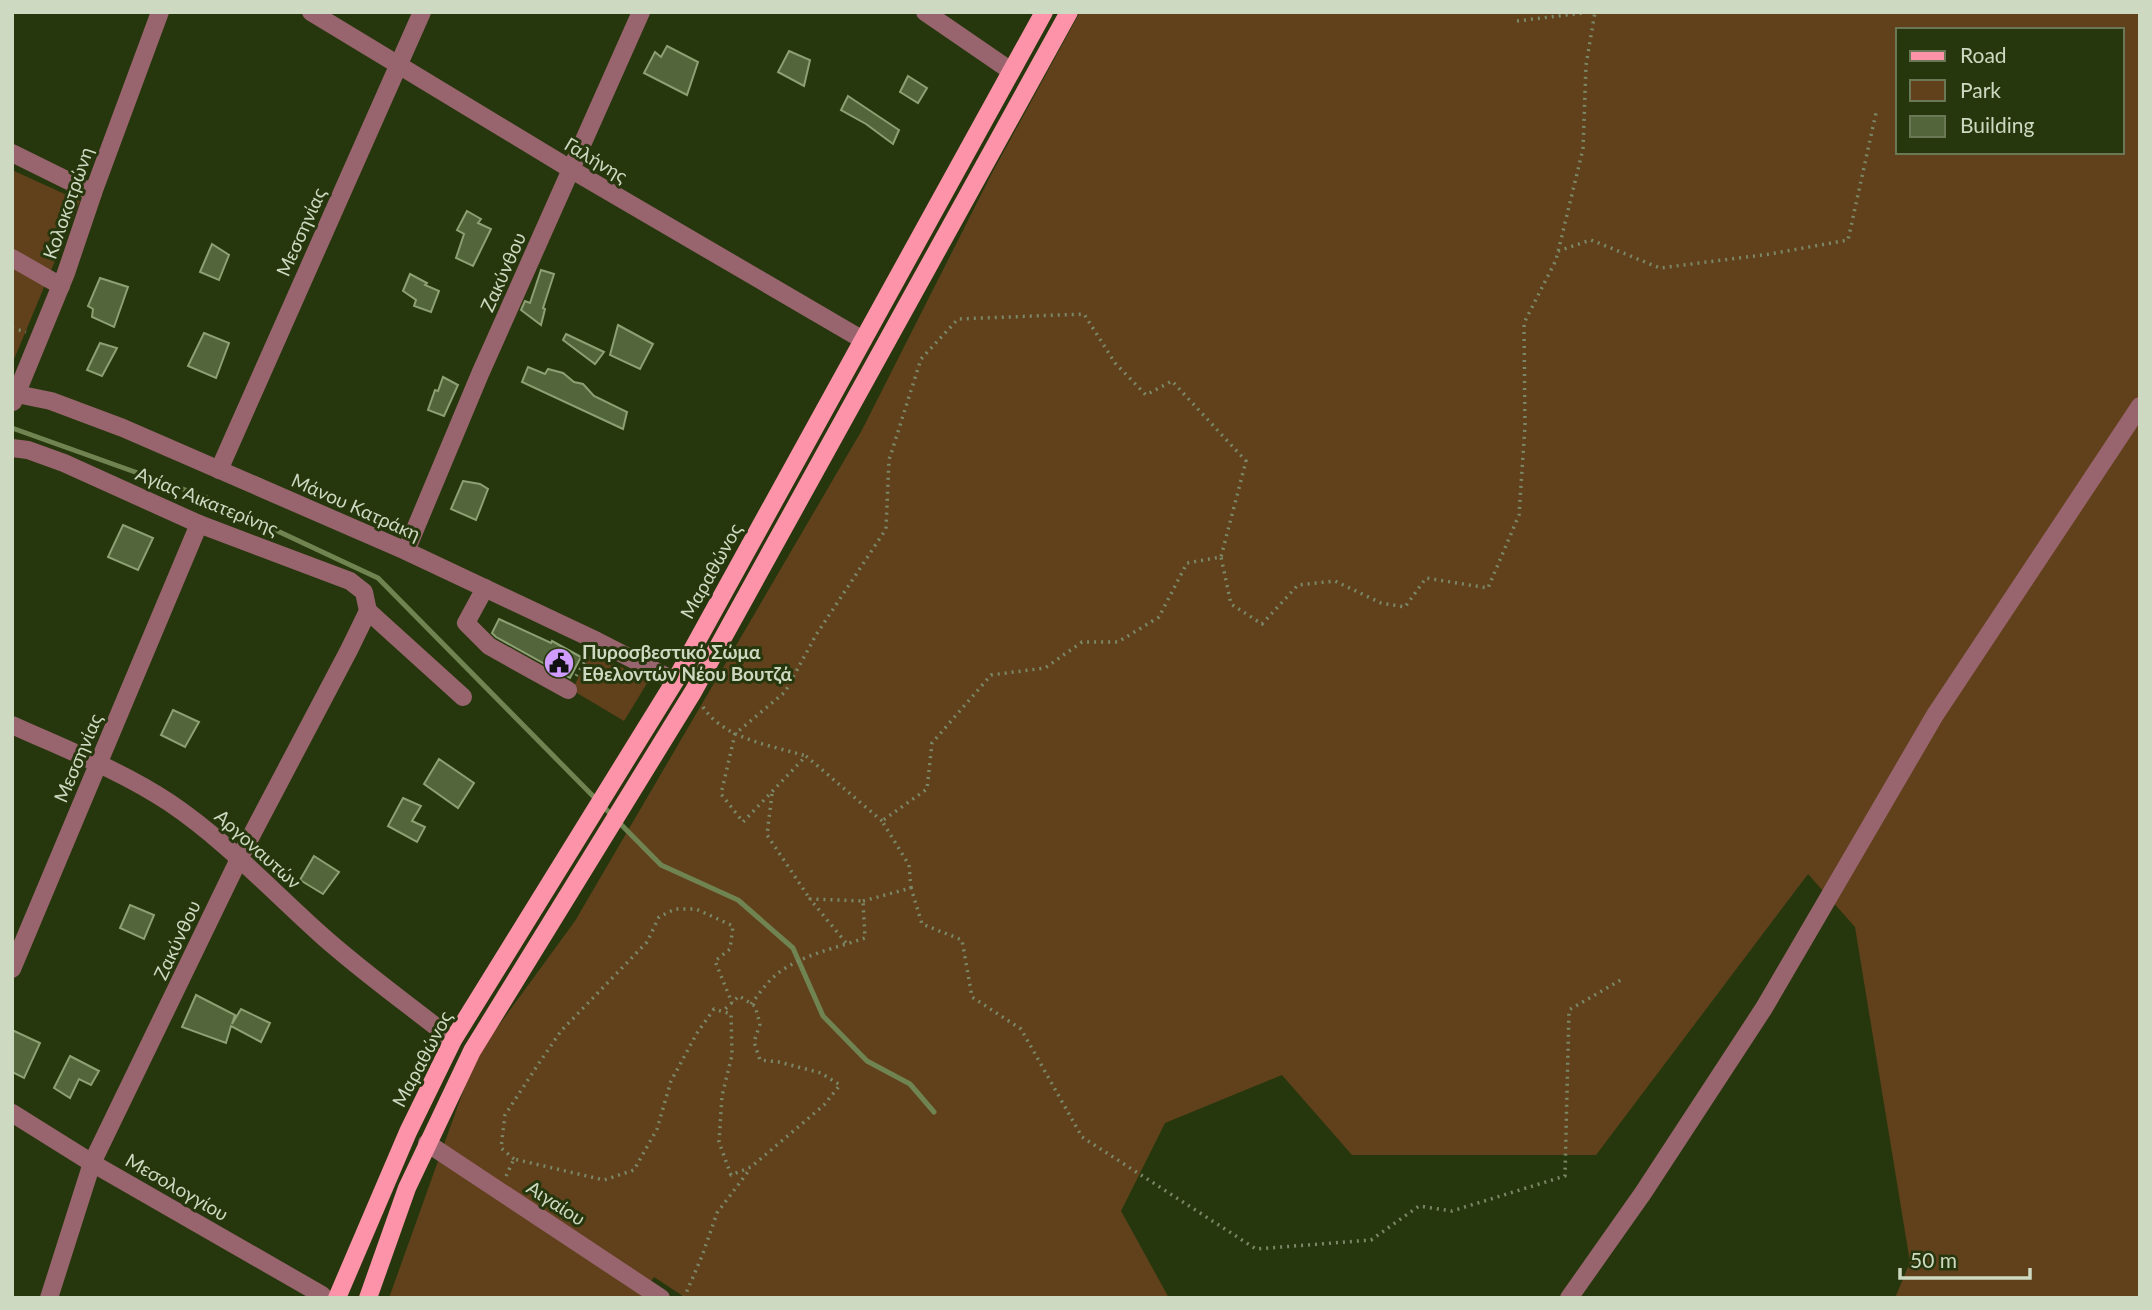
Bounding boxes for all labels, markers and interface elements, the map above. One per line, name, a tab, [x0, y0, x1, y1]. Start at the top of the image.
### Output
legend	[1896, 28, 2124, 154]
text: Road	[1960, 42, 2007, 67]
text: Park	[1960, 77, 2001, 102]
text: Building	[1960, 112, 2035, 137]
street label: Γαλήνης	[561, 132, 632, 187]
street label: Κολοκοτρώνη	[38, 144, 97, 262]
street label: Μεσσηνίας	[271, 184, 330, 280]
street label: Ζακύνθου	[475, 228, 530, 315]
street label: Αγίας Αικατερίνης	[132, 461, 282, 540]
street label: Μάνου Κατράκη	[288, 468, 424, 545]
street label: Μαραθώνος	[675, 519, 746, 622]
place label: Πυροσβεστικό Σώμα Εθελοντών Νέου Βουτζά	[582, 640, 793, 685]
public building icon: Πυροσβεστικό Σώμα Εθελοντών Νέου Βουτζά	[542, 646, 576, 680]
street label: Μεσσηνίας	[49, 710, 107, 806]
street label: Αργοναυτών	[211, 804, 306, 893]
street label: Ζακύνθου	[148, 896, 205, 983]
street label: Μαραθώνος	[387, 1007, 457, 1111]
street label: Μεσολογγίου	[122, 1148, 233, 1225]
street label: Αιγαίου	[523, 1175, 590, 1230]
scale bar	[1900, 1236, 2030, 1280]
text: 50 m	[1910, 1247, 1957, 1272]

